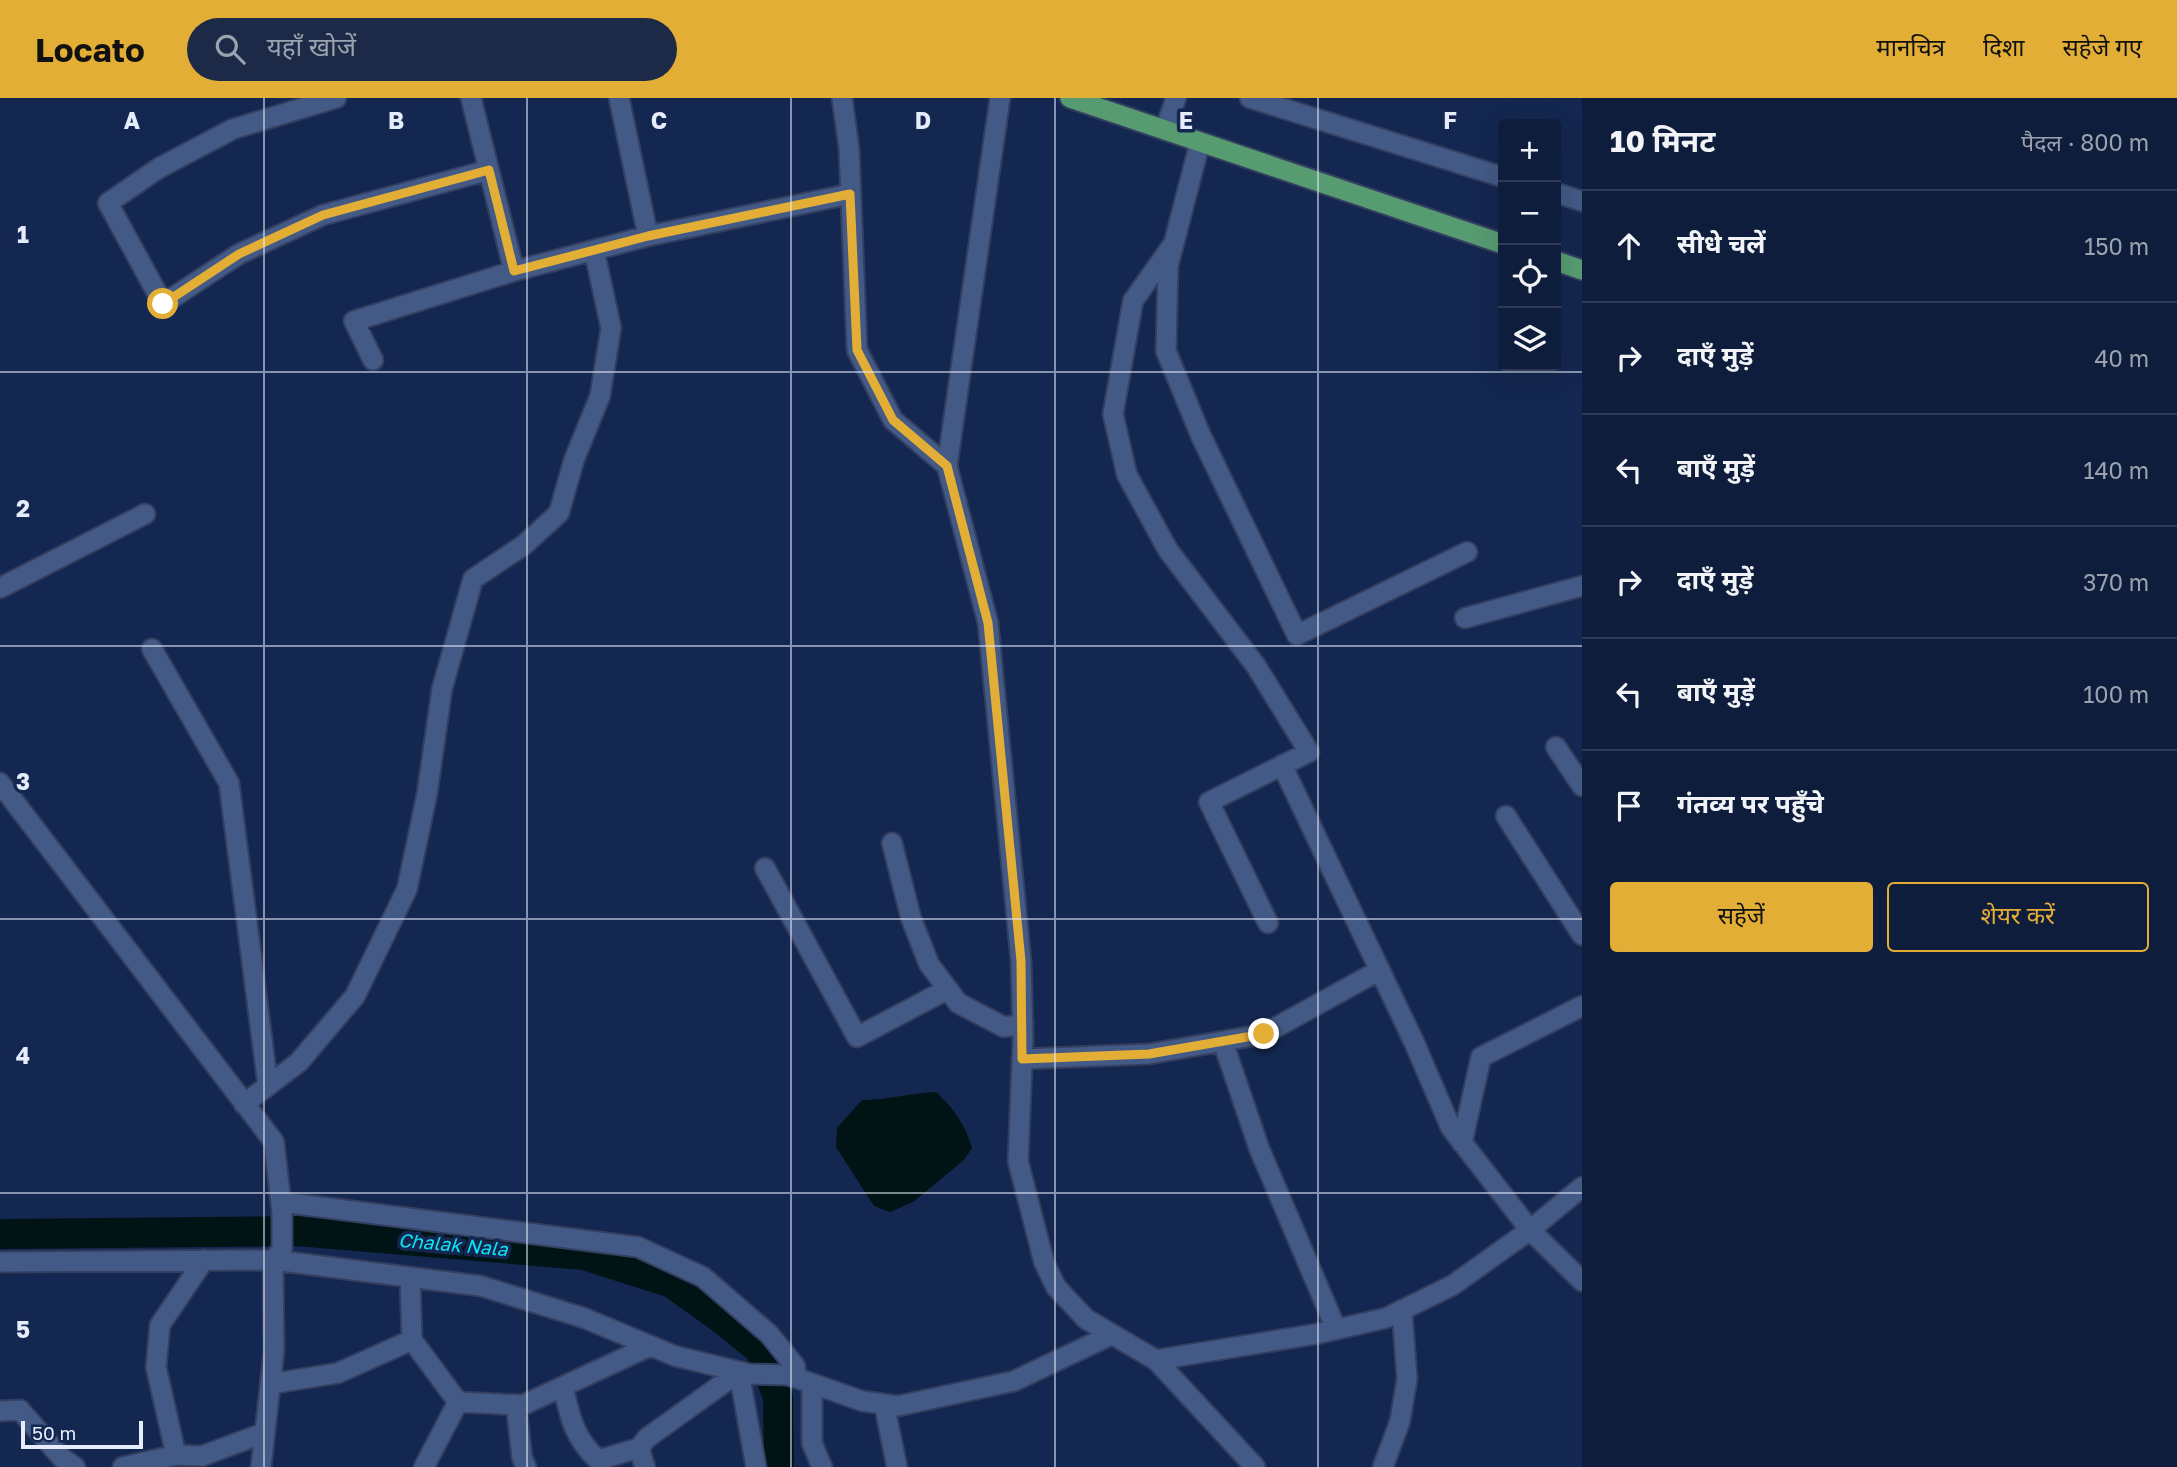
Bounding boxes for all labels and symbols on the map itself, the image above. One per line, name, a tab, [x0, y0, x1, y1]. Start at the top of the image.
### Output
text: A	[124, 106, 141, 134]
text: B	[388, 106, 404, 134]
text: C	[651, 106, 667, 134]
text: D	[915, 106, 931, 134]
text: E	[1179, 106, 1193, 134]
text: F	[1443, 106, 1457, 134]
text: 1	[17, 220, 29, 248]
route start	[147, 288, 178, 319]
text: 2	[16, 494, 30, 522]
text: 3	[16, 767, 30, 795]
route end	[1248, 1018, 1279, 1049]
text: 4	[16, 1041, 30, 1069]
water label: Chalak Nala	[397, 1228, 510, 1260]
text: 5	[16, 1315, 30, 1343]
scale bar	[21, 1418, 144, 1450]

